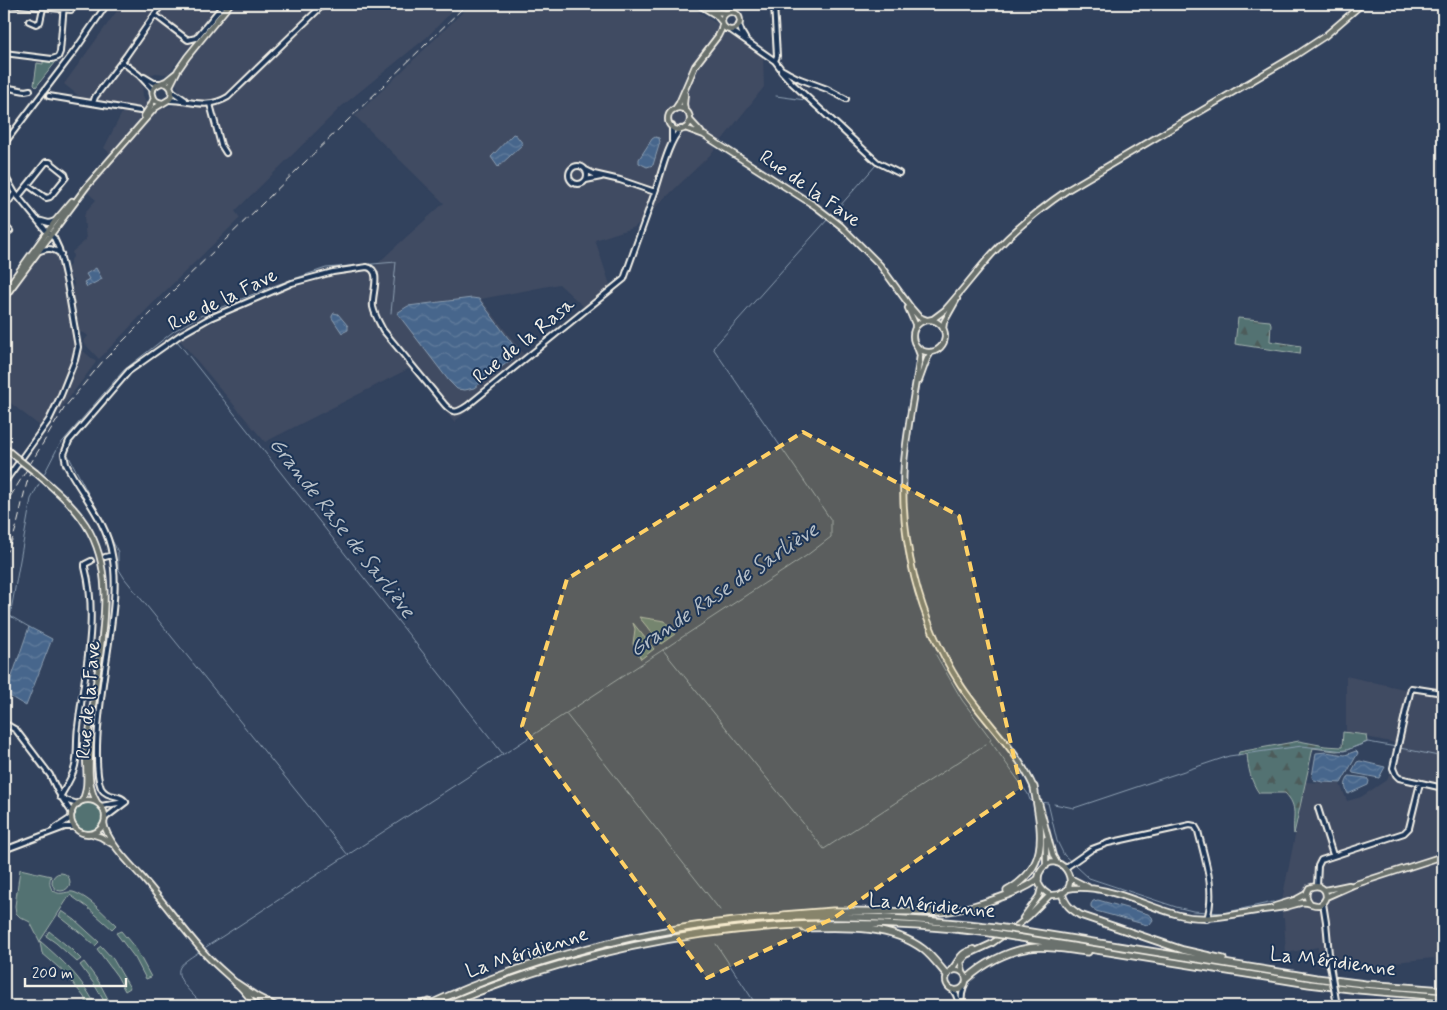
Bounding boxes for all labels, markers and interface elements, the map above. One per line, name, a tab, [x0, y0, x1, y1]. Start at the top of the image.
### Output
street label: Rue de la Fave	[754, 144, 866, 234]
street label: Rue de la Fave	[164, 262, 282, 338]
street label: Rue de la Rasa	[467, 291, 581, 391]
water label: Grande Rase de Sarliève	[263, 432, 422, 625]
water label: Grande Rase de Sarliève	[624, 516, 825, 664]
street label: Rue de la Fave	[70, 640, 108, 760]
street label: La Méridienne	[868, 887, 997, 925]
street label: La Méridienne	[462, 920, 592, 985]
street label: La Méridienne	[1268, 941, 1398, 983]
scale bar	[25, 955, 126, 987]
text: 200 m	[32, 964, 73, 984]

